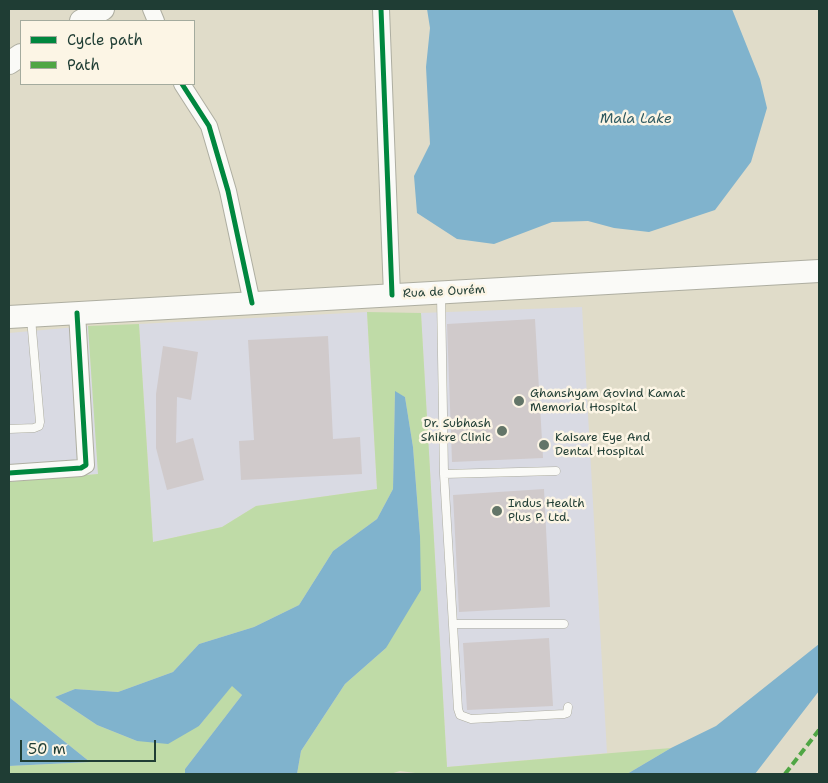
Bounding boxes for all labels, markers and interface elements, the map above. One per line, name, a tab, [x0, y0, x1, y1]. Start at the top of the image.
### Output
legend	[20, 20, 195, 85]
text: Cycle path	[67, 30, 143, 50]
text: Path	[67, 55, 100, 75]
water label: Mala Lake	[600, 111, 672, 127]
street label: Rua de Ourém	[403, 283, 485, 301]
place label: Ghanshyam Govind Kamat Memorial Hospital	[530, 387, 685, 415]
marker: Ghanshyam Govind Kamat Memorial Hospital	[512, 394, 526, 408]
place label: Dr. Subhash Shikre Clinic	[421, 417, 491, 445]
marker: Dr. Subhash Shikre Clinic	[495, 424, 509, 438]
place label: Kaisare Eye And Dental Hospital	[555, 431, 650, 459]
marker: Kaisare Eye And Dental Hospital	[537, 438, 551, 452]
place label: Indus Health Plus P. Ltd.	[508, 497, 585, 525]
marker: Indus Health Plus P. Ltd.	[490, 504, 504, 518]
scale bar	[22, 730, 159, 762]
text: 50 m	[28, 739, 66, 759]

